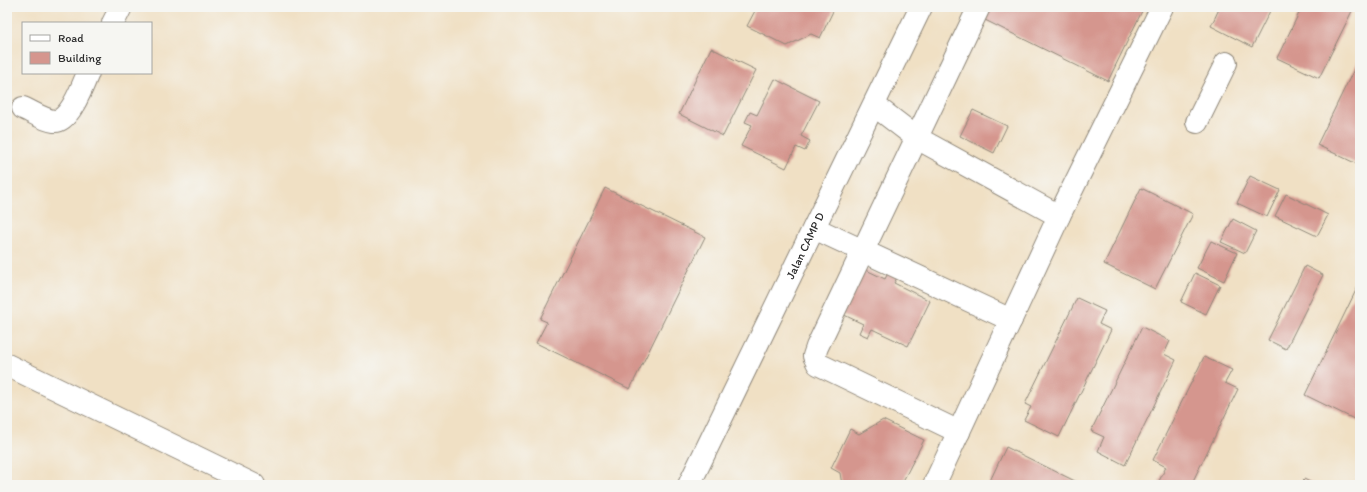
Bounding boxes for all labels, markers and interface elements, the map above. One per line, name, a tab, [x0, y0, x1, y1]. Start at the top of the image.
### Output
legend	[22, 22, 152, 74]
text: Road	[58, 31, 84, 45]
text: Building	[58, 51, 102, 65]
street label: Jalan CAMP D	[783, 210, 827, 281]

